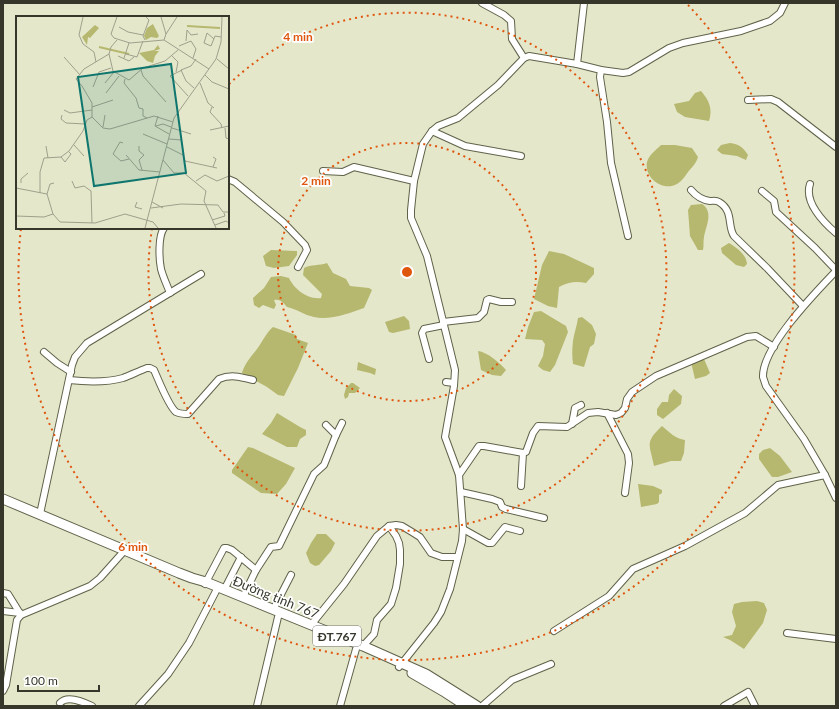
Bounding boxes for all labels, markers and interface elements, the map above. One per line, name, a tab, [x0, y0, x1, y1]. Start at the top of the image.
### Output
inset map	[16, 16, 229, 229]
text: 4 min	[283, 29, 313, 44]
text: 2 min	[301, 173, 331, 188]
centre of rings	[400, 265, 414, 279]
text: 6 min	[118, 539, 148, 554]
street label: Đường tỉnh 767	[231, 572, 322, 622]
road number: ĐT.767	[313, 626, 361, 646]
scale bar	[18, 667, 99, 693]
text: 100 m	[24, 673, 58, 688]

